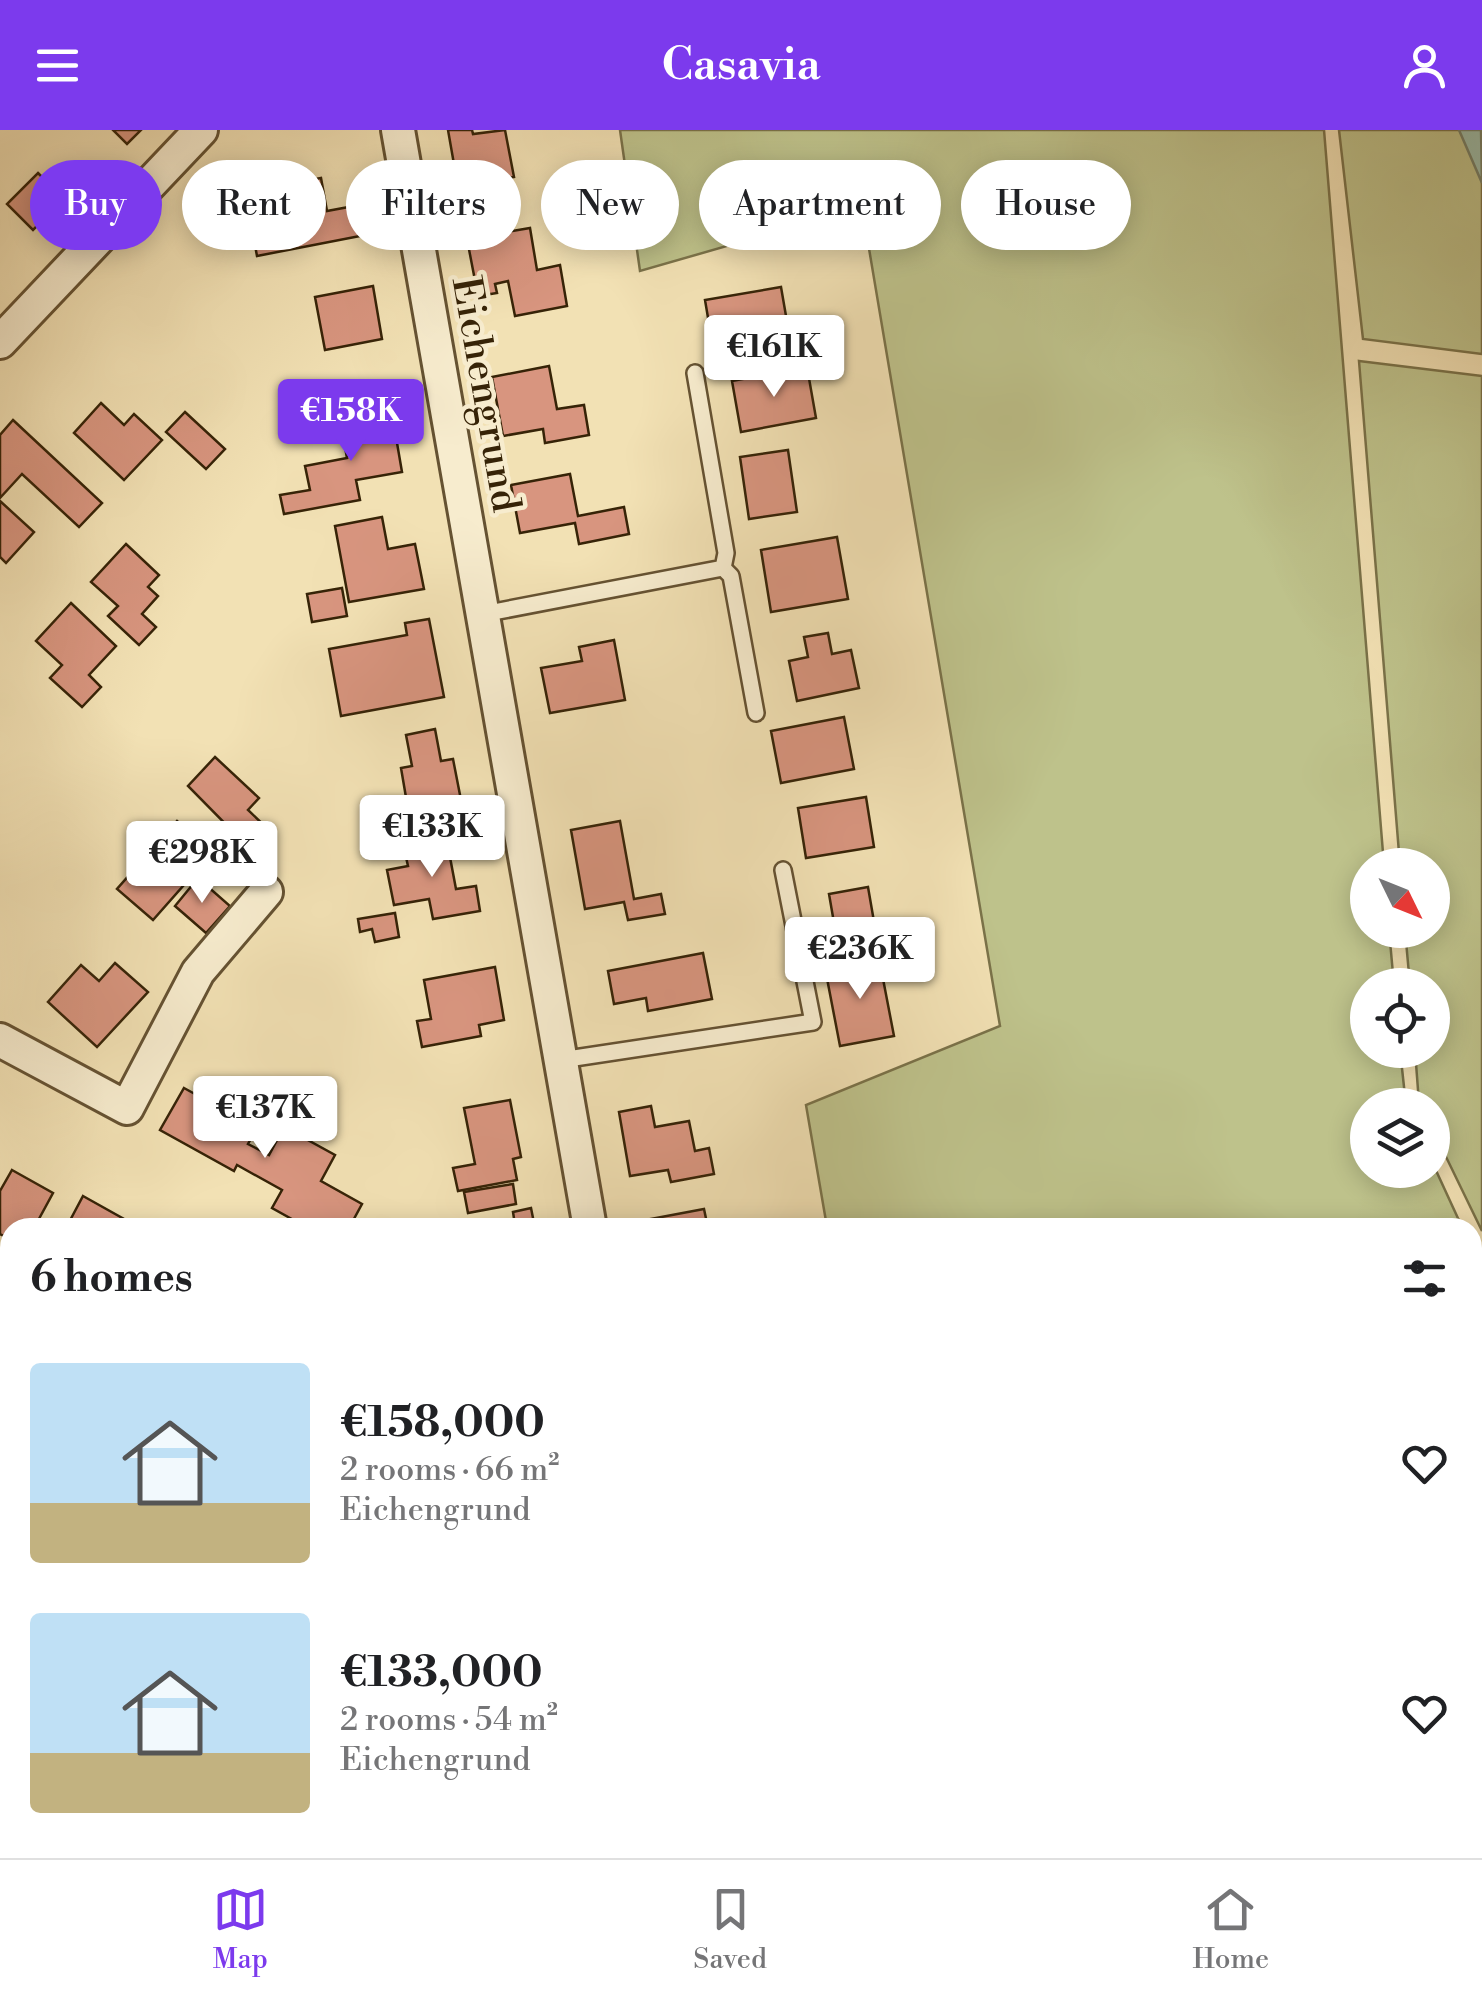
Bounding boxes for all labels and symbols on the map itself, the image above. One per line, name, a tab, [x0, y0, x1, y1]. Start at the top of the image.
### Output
street label: Eichengrund	[439, 273, 530, 516]
pin: €161K	[704, 315, 844, 400]
pin: €158K	[281, 379, 421, 464]
pin: €133K	[362, 795, 502, 880]
pin: €298K	[132, 821, 272, 906]
north arrow	[1350, 848, 1450, 948]
pin: €236K	[790, 917, 930, 1002]
pin: €137K	[195, 1076, 335, 1161]

